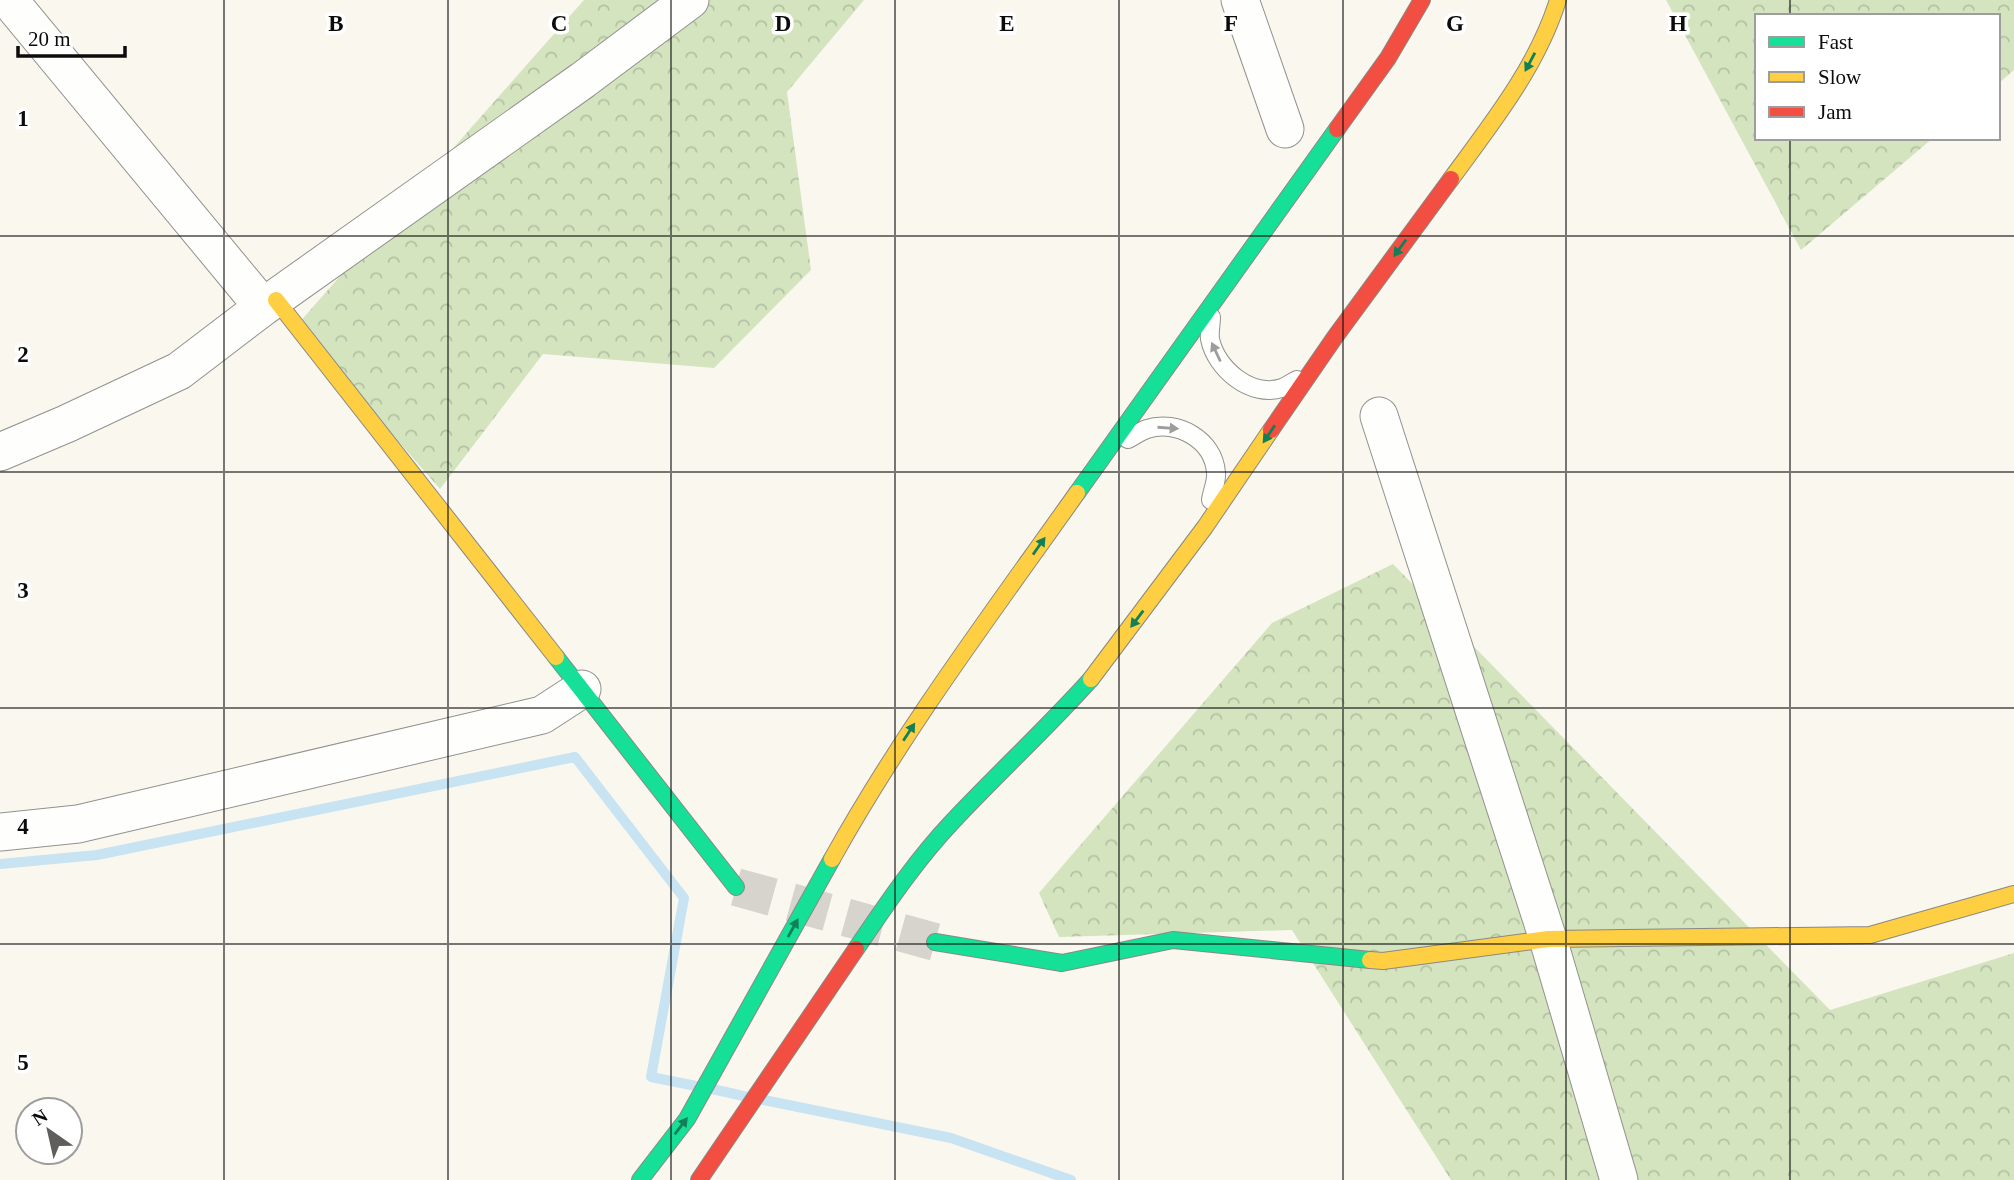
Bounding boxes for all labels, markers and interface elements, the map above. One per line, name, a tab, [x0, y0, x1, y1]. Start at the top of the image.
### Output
text: B	[328, 11, 344, 36]
text: C	[551, 11, 567, 36]
text: D	[775, 11, 791, 36]
text: E	[999, 11, 1015, 36]
text: F	[1224, 11, 1238, 36]
text: G	[1446, 11, 1464, 36]
text: H	[1669, 11, 1687, 36]
scale bar	[18, 14, 124, 58]
legend	[1755, 14, 2000, 140]
text: 20 m	[28, 27, 71, 51]
text: Fast	[1818, 30, 1853, 54]
one-way arrow	[1524, 52, 1535, 72]
text: Slow	[1818, 65, 1862, 89]
text: Jam	[1818, 100, 1852, 124]
text: 1	[17, 106, 29, 131]
one-way arrow	[1393, 239, 1408, 257]
text: 2	[17, 342, 29, 367]
one-way arrow	[1210, 342, 1222, 362]
one-way arrow	[1157, 423, 1179, 434]
one-way arrow	[1262, 425, 1276, 443]
one-way arrow	[1032, 537, 1046, 555]
text: 3	[17, 578, 29, 603]
one-way arrow	[1130, 610, 1144, 629]
one-way arrow	[902, 723, 915, 742]
text: 4	[17, 814, 29, 839]
one-way arrow	[787, 918, 799, 938]
text: 5	[17, 1050, 29, 1075]
north arrow	[14, 1096, 84, 1166]
text: N	[28, 1105, 52, 1130]
one-way arrow	[674, 1117, 688, 1135]

